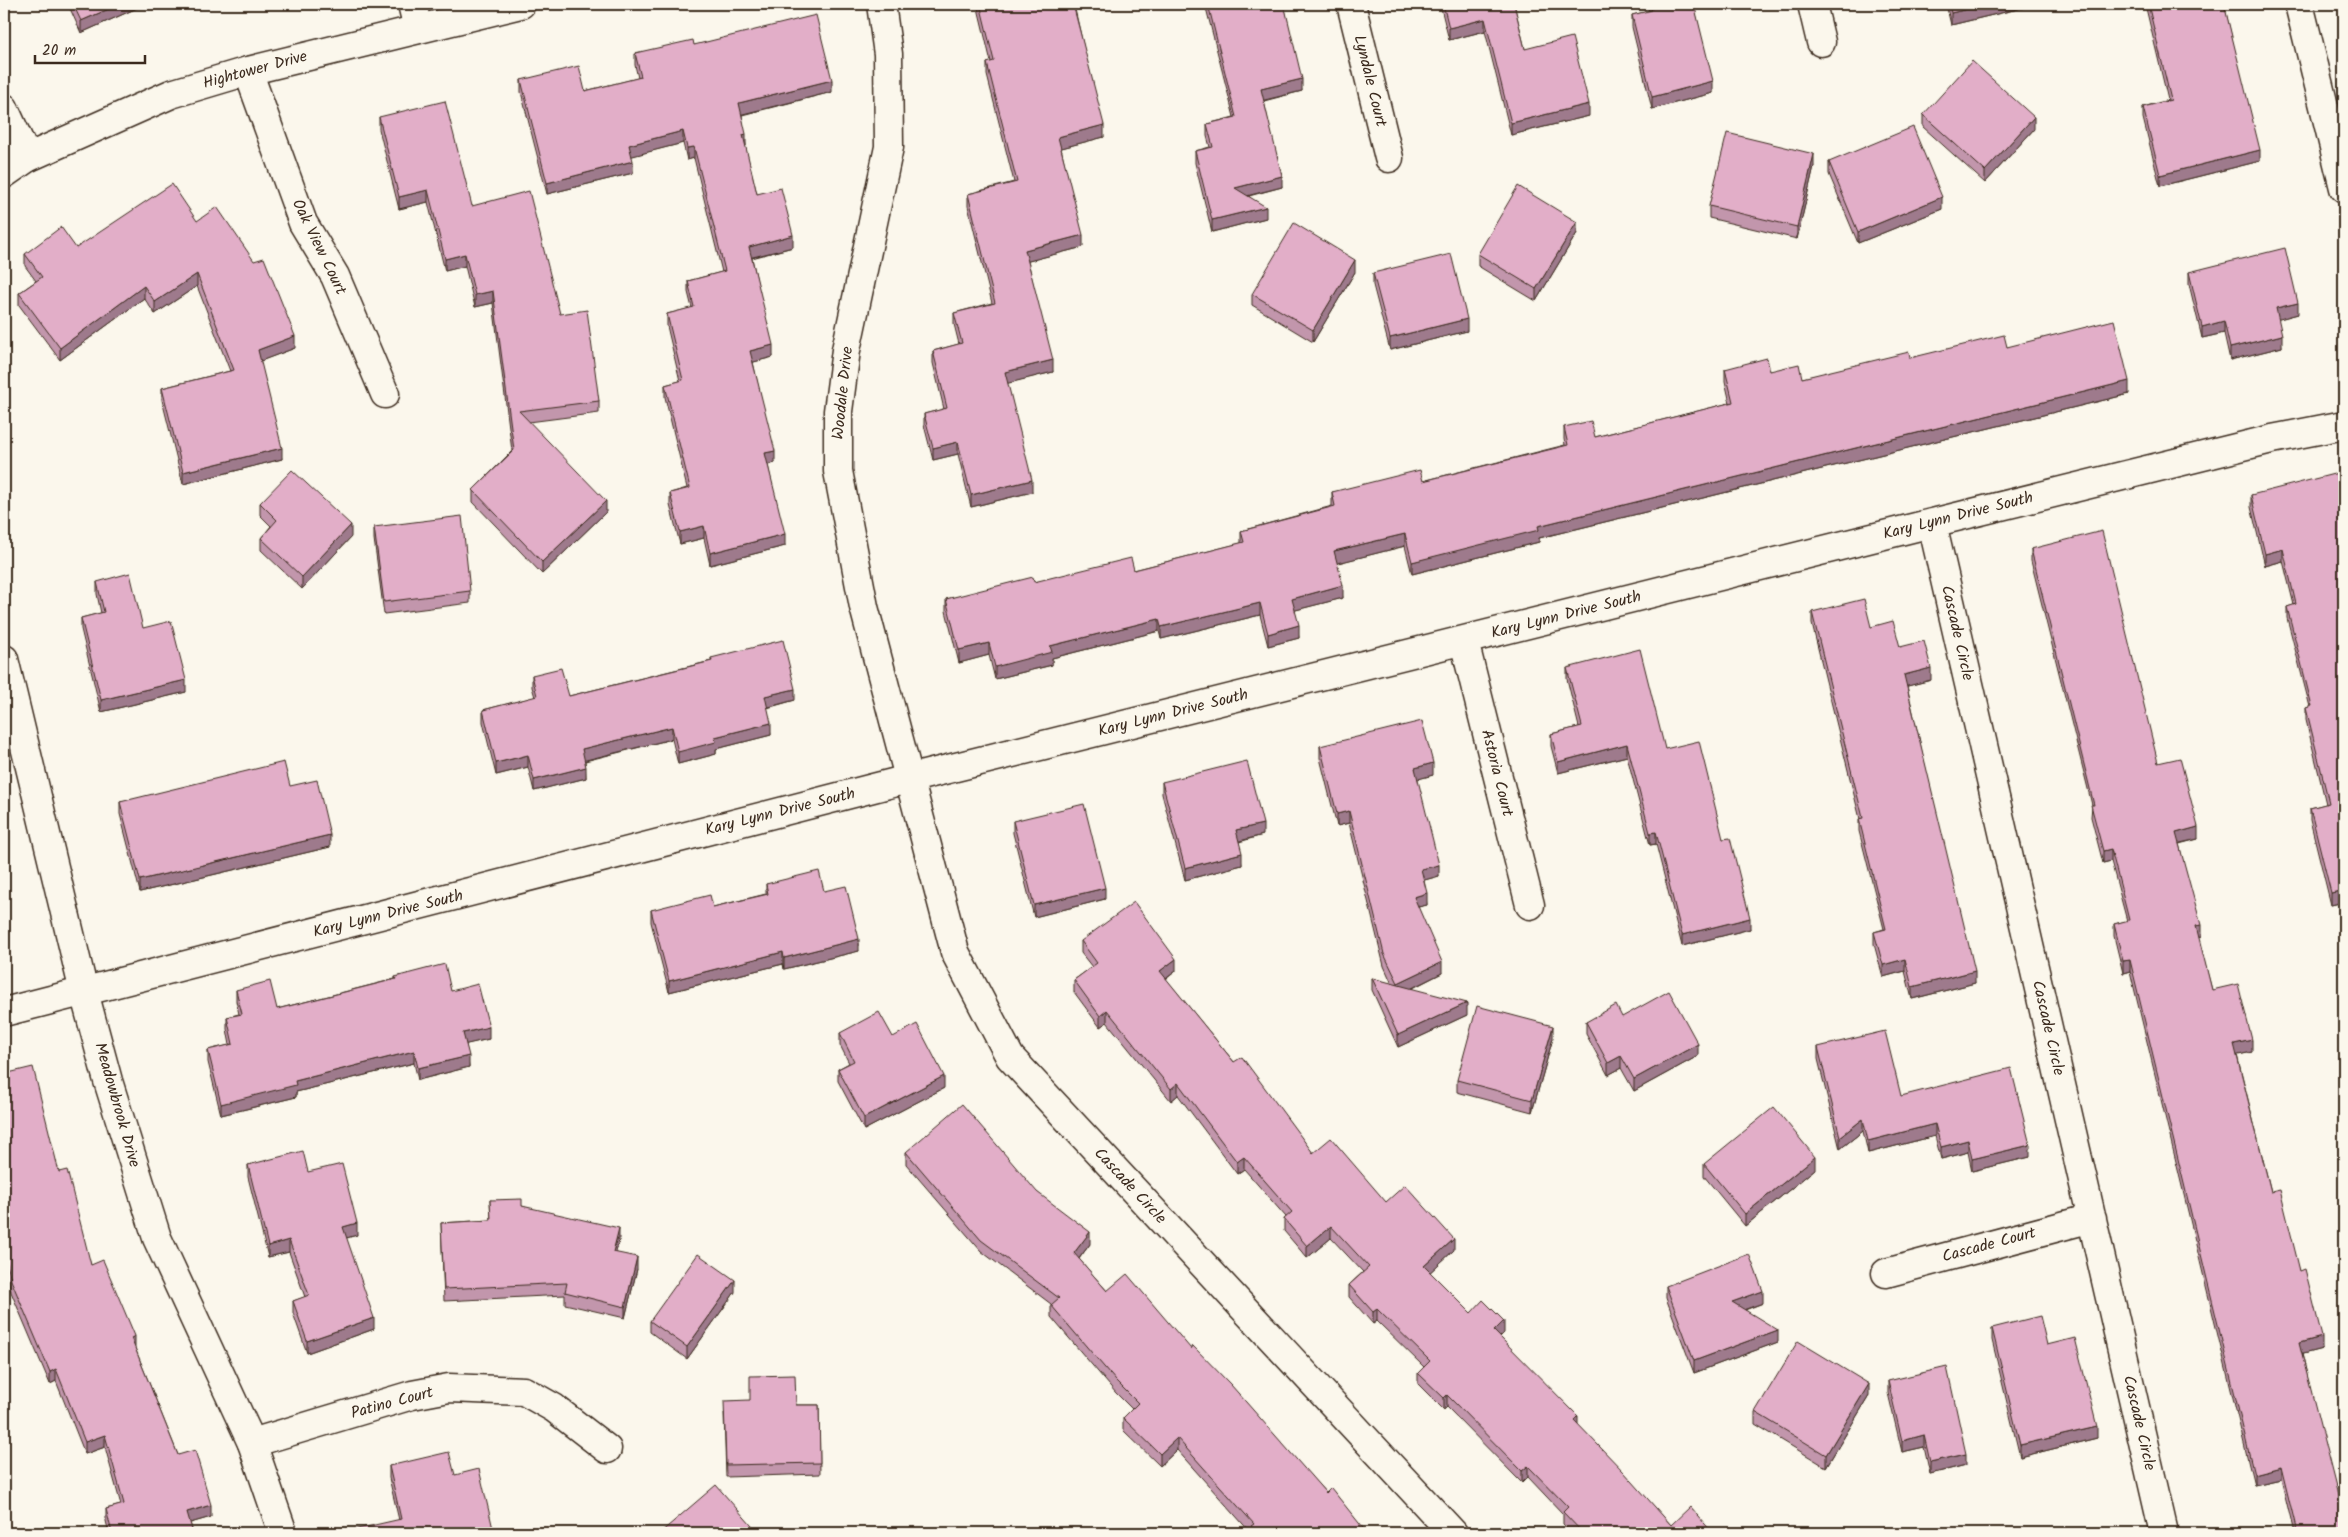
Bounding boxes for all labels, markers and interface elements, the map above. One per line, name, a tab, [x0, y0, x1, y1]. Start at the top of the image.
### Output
scale bar	[35, 32, 145, 64]
street label: Lyndale Court	[1347, 32, 1394, 130]
text: 20 m	[42, 39, 76, 63]
street label: Hightower Drive	[200, 44, 310, 96]
street label: Oak View Court	[285, 195, 353, 300]
street label: Woodale Drive	[826, 345, 860, 441]
street label: Kary Lynn Drive South	[1880, 485, 2036, 547]
street label: Cascade Circle	[1934, 583, 1980, 683]
street label: Kary Lynn Drive South	[1488, 584, 1644, 646]
street label: Kary Lynn Drive South	[1095, 682, 1251, 744]
street label: Astoria Court	[1474, 727, 1520, 820]
street label: Kary Lynn Drive South	[702, 781, 858, 843]
street label: Kary Lynn Drive South	[310, 883, 466, 945]
street label: Cascade Circle	[2025, 978, 2071, 1078]
street label: Meadowbrook Drive	[87, 1040, 147, 1170]
street label: Cascade Circle	[1088, 1142, 1172, 1230]
street label: Cascade Court	[1939, 1220, 2039, 1270]
street label: Cascade Circle	[2116, 1373, 2162, 1473]
street label: Patino Court	[348, 1380, 437, 1426]

